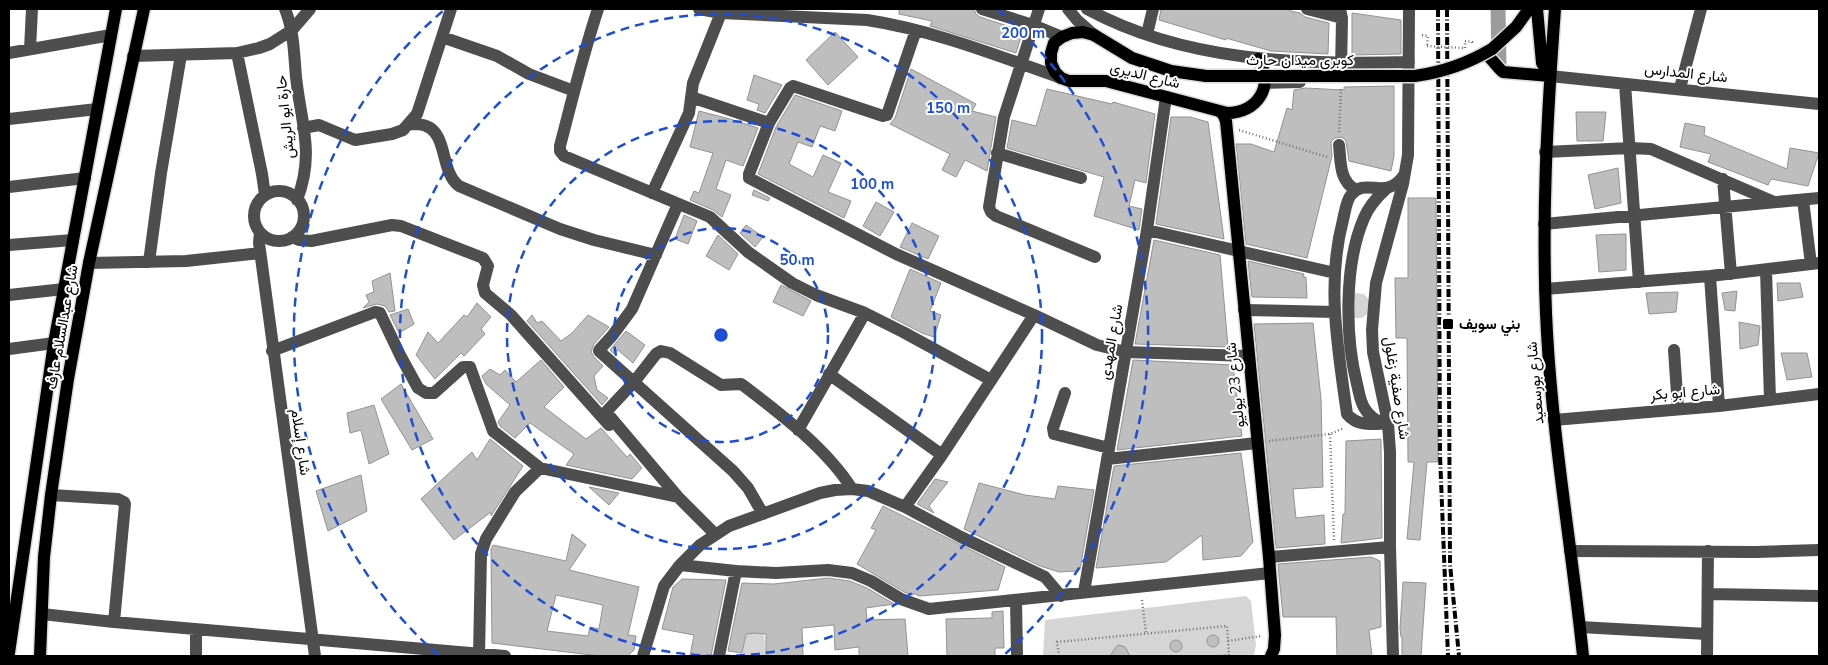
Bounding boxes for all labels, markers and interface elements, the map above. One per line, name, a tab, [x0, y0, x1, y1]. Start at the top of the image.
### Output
text: 200 m	[1001, 23, 1045, 43]
street label: كوبرى ميدان حارث	[1246, 50, 1354, 70]
street label: شارع الديرى	[1108, 57, 1182, 94]
street label: شارع المدارس	[1643, 59, 1729, 88]
street label: حارة ابو الريش	[271, 74, 299, 160]
text: 150 m	[926, 98, 970, 118]
text: 100 m	[850, 174, 894, 194]
text: 50 m	[779, 250, 815, 270]
street label: شارع عبدالسلام عارف	[41, 263, 84, 391]
street label: شارع المهدى	[1095, 302, 1129, 382]
place label: بني سويف	[1459, 314, 1520, 337]
marker: بني سويف	[1441, 317, 1455, 331]
centre of rings	[712, 326, 730, 344]
street label: شارع صفية زغلول	[1378, 335, 1415, 441]
street label: شارع 23 يوليو	[1221, 341, 1250, 428]
street label: شارع بورسعيد	[1521, 341, 1550, 425]
street label: شارع ابو بكر	[1648, 379, 1721, 406]
street label: شارع إسلام	[285, 407, 316, 477]

